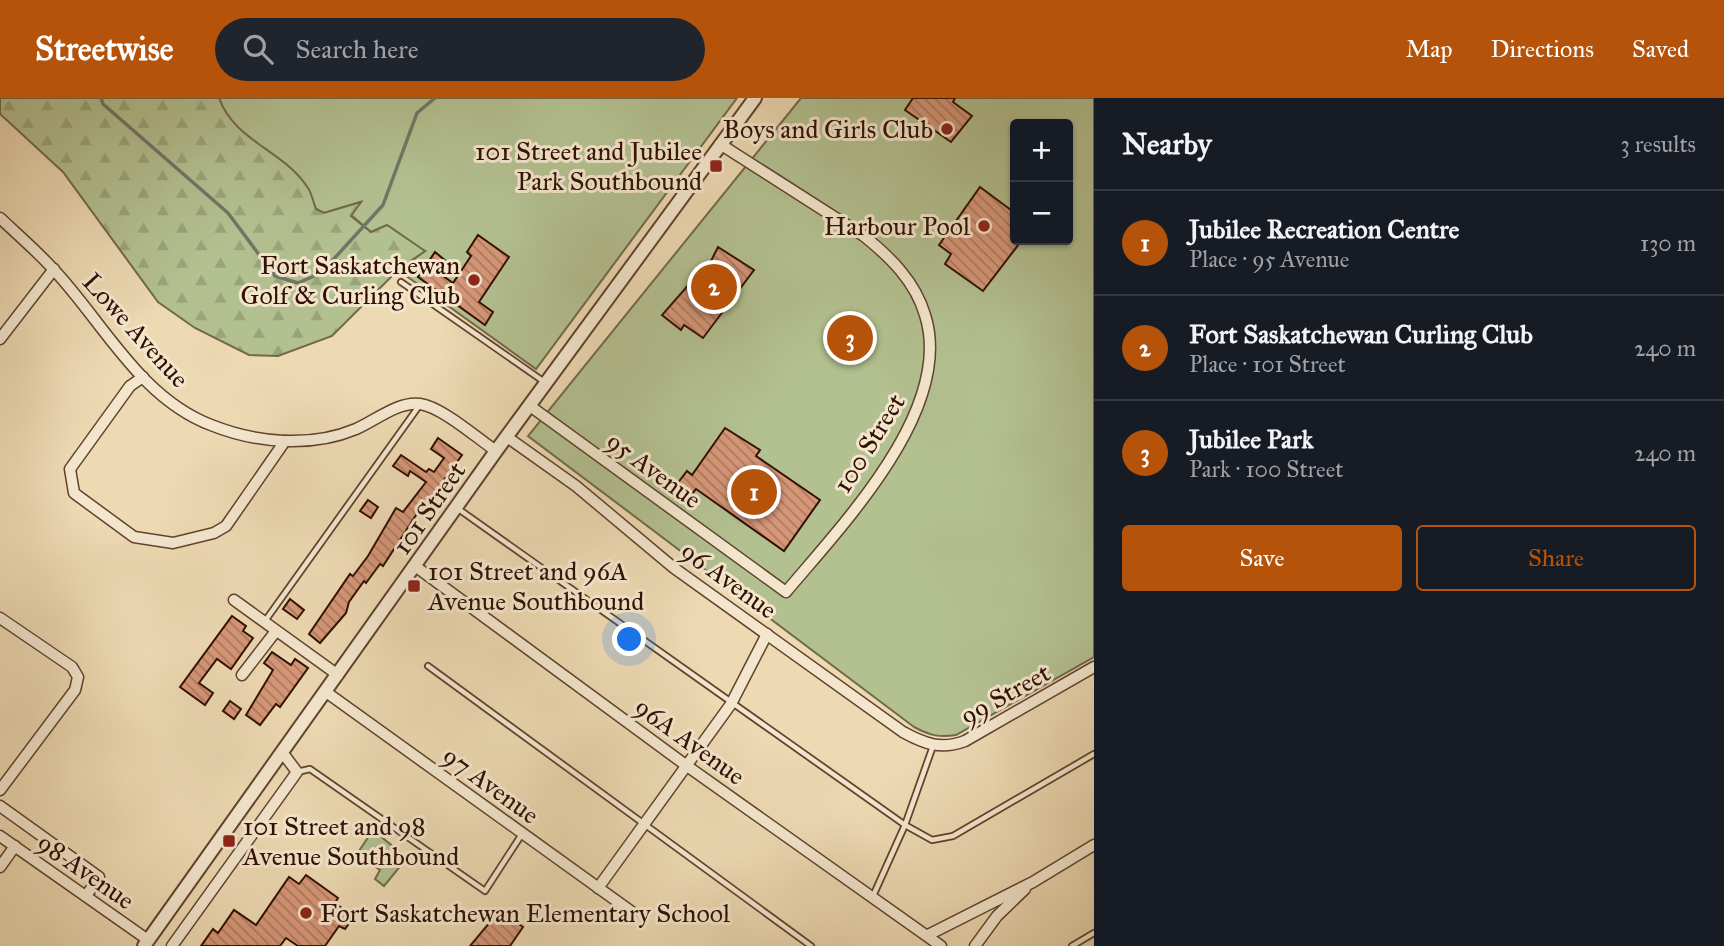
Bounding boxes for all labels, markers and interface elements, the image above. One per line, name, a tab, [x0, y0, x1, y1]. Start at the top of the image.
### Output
search box	[215, 18, 705, 81]
text: Streetwise	[35, 29, 173, 69]
icon: search	[239, 30, 277, 68]
text: Search here	[295, 33, 418, 65]
text: Map	[1406, 34, 1453, 64]
text: Directions	[1491, 34, 1594, 64]
text: Saved	[1632, 34, 1689, 64]
place label: Boys and Girls Club	[723, 113, 933, 145]
map controls	[1010, 119, 1073, 245]
button: +	[1010, 119, 1073, 182]
marker: Boys and Girls Club	[939, 121, 955, 137]
text: Nearby	[1122, 126, 1212, 162]
text: 3 results	[1620, 130, 1696, 158]
place label: 101 Street and Jubilee Park Southbound	[475, 135, 702, 197]
marker: 101 Street and Jubilee Park Southbound	[708, 158, 724, 174]
button: −	[1010, 182, 1073, 245]
place label: Harbour Pool	[824, 210, 970, 242]
text: Jubilee Recreation Centre	[1189, 213, 1459, 245]
marker: Harbour Pool	[976, 218, 992, 234]
text: 1	[1140, 229, 1150, 257]
text: 130 m	[1640, 229, 1696, 257]
text: Place · 95 Avenue	[1189, 245, 1349, 273]
place label: Fort Saskatchewan Golf & Curling Club	[241, 249, 460, 311]
pin: 2	[691, 261, 737, 313]
street label: Lowe Avenue	[76, 266, 196, 394]
marker: Fort Saskatchewan Golf & Curling Club	[466, 272, 482, 288]
pin: 3	[827, 312, 873, 364]
text: Fort Saskatchewan Curling Club	[1189, 318, 1533, 350]
text: 2	[1139, 334, 1151, 362]
text: 240 m	[1634, 334, 1696, 362]
text: Place · 101 Street	[1189, 350, 1346, 378]
street label: 100 Street	[826, 388, 912, 498]
text: Jubilee Park	[1189, 423, 1314, 455]
street label: 95 Avenue	[600, 425, 708, 515]
text: 3	[1140, 439, 1150, 467]
text: 240 m	[1634, 439, 1696, 467]
text: Park · 100 Street	[1189, 455, 1343, 483]
street label: 101 Street	[386, 456, 472, 560]
pin: 1	[731, 466, 777, 518]
button: Save	[1122, 525, 1402, 591]
button: Share	[1416, 525, 1696, 591]
street label: 96 Avenue	[675, 534, 783, 626]
place label: 101 Street and 96A Avenue Southbound	[427, 555, 644, 617]
marker: 101 Street and 96A Avenue Southbound	[406, 578, 422, 594]
your location	[612, 622, 646, 656]
street label: 99 Street	[954, 656, 1056, 732]
street label: 96A Avenue	[629, 690, 752, 792]
street label: 97 Avenue	[436, 739, 546, 831]
place label: 101 Street and 98 Avenue Southbound	[242, 810, 459, 872]
street label: 98 Avenue	[31, 826, 141, 916]
marker: 101 Street and 98 Avenue Southbound	[221, 833, 237, 849]
place label: Fort Saskatchewan Elementary School	[320, 897, 730, 929]
marker: Fort Saskatchewan Elementary School	[298, 905, 314, 921]

